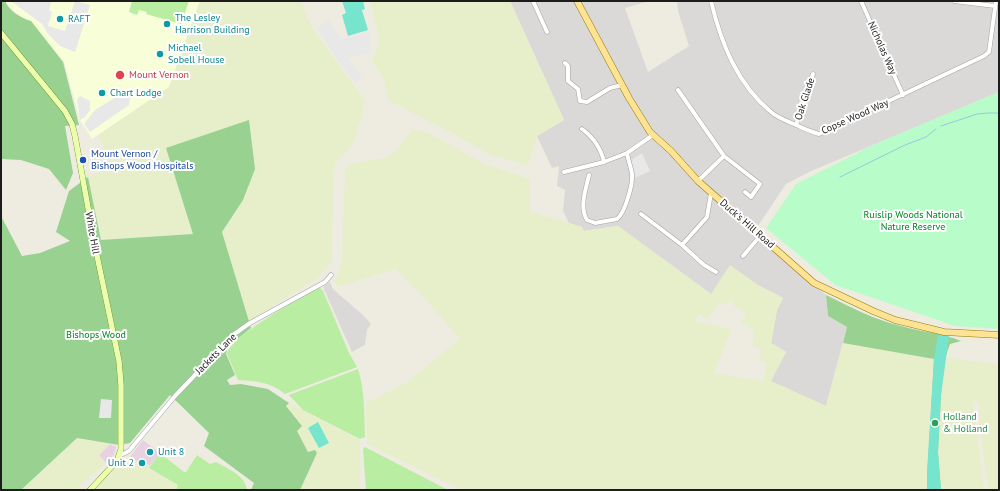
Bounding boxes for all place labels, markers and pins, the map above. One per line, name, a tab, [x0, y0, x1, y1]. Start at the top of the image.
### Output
place label: The Lesley Harrison Building	[175, 12, 250, 36]
place label: RAFT	[68, 13, 90, 25]
marker: RAFT	[55, 14, 65, 24]
marker: The Lesley Harrison Building	[162, 19, 172, 29]
place label: Michael Sobell House	[168, 42, 224, 66]
marker: Michael Sobell House	[155, 49, 165, 59]
marker: Mount Vernon	[114, 69, 126, 81]
place label: Mount Vernon	[129, 69, 189, 81]
place label: Chart Lodge	[110, 87, 162, 99]
marker: Chart Lodge	[97, 88, 107, 98]
place label: Mount Vernon / Bishops Wood Hospitals	[91, 148, 193, 172]
marker: Mount Vernon / Bishops Wood Hospitals	[78, 155, 88, 165]
place label: Holland & Holland	[943, 411, 988, 434]
marker: Holland & Holland	[930, 418, 940, 428]
place label: Unit 8	[158, 446, 184, 458]
marker: Unit 8	[145, 447, 155, 457]
place label: Unit 2	[108, 457, 134, 469]
marker: Unit 2	[137, 458, 147, 468]

